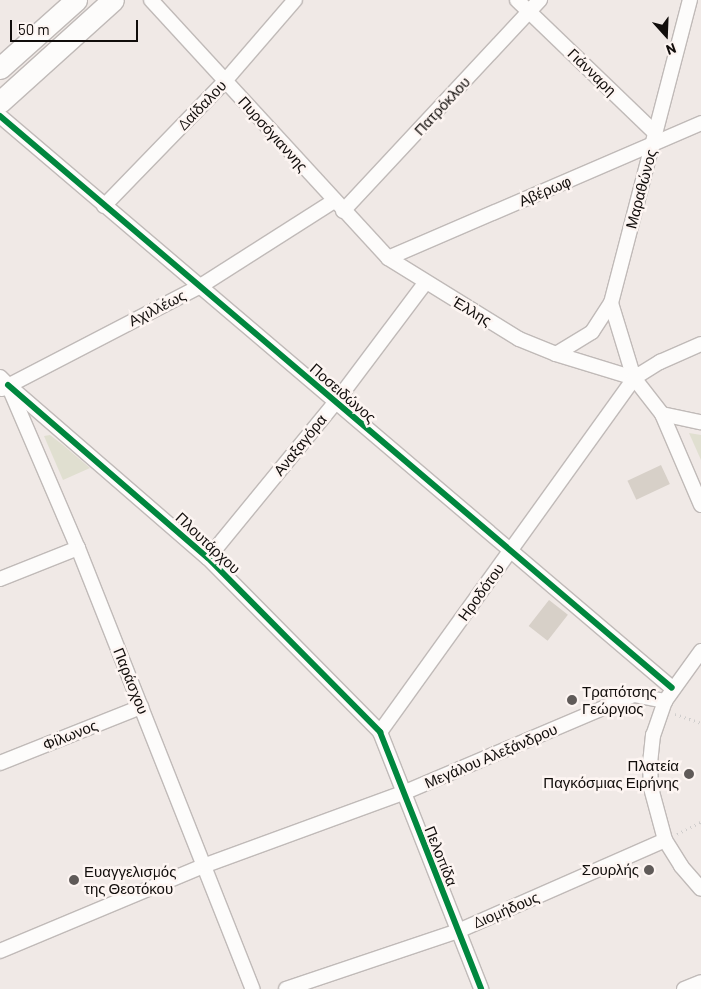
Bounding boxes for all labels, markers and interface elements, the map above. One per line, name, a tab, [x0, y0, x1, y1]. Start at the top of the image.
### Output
scale bar	[12, 10, 140, 42]
north arrow	[641, 10, 691, 60]
text: 50 m	[18, 20, 50, 38]
text: N	[664, 40, 679, 59]
street label: Γιάνναρη	[564, 45, 620, 99]
street label: Πατρόκλου	[410, 73, 474, 139]
street label: Δαίδαλου	[174, 76, 230, 134]
street label: Πυρσόγιαννης	[234, 93, 312, 175]
street label: Μαραθώνος	[622, 147, 660, 231]
street label: Αβέρωφ	[516, 172, 574, 210]
street label: Αχιλλέως	[125, 286, 189, 330]
street label: Έλλης	[449, 292, 495, 330]
street label: Ποσειδώνος	[306, 359, 380, 427]
street label: Αναξαγόρα	[270, 411, 330, 479]
street label: Πλουτάρχου	[172, 509, 244, 577]
street label: Ηροδότου	[454, 560, 508, 624]
street label: Παράσχου	[110, 645, 152, 717]
place label: Τραπότσης Γεώργιος	[582, 682, 657, 717]
marker: Τραπότσης Γεώργιος	[566, 694, 578, 706]
street label: Φίλωνος	[40, 716, 100, 754]
street label: Μεγάλου Αλεξάνδρου	[422, 720, 560, 792]
place label: Πλατεία Παγκόσμιας Ειρήνης	[543, 756, 679, 791]
marker: Πλατεία Παγκόσμιας Ειρήνης	[683, 768, 695, 780]
street label: Πελοπίδα	[421, 823, 461, 889]
place label: Σουρλής	[582, 861, 639, 879]
place label: Ευαγγελισμός της Θεοτόκου	[84, 862, 176, 897]
marker: Σουρλής	[643, 864, 655, 876]
marker: Ευαγγελισμός της Θεοτόκου	[68, 874, 80, 886]
street label: Διομήδους	[470, 888, 542, 932]

